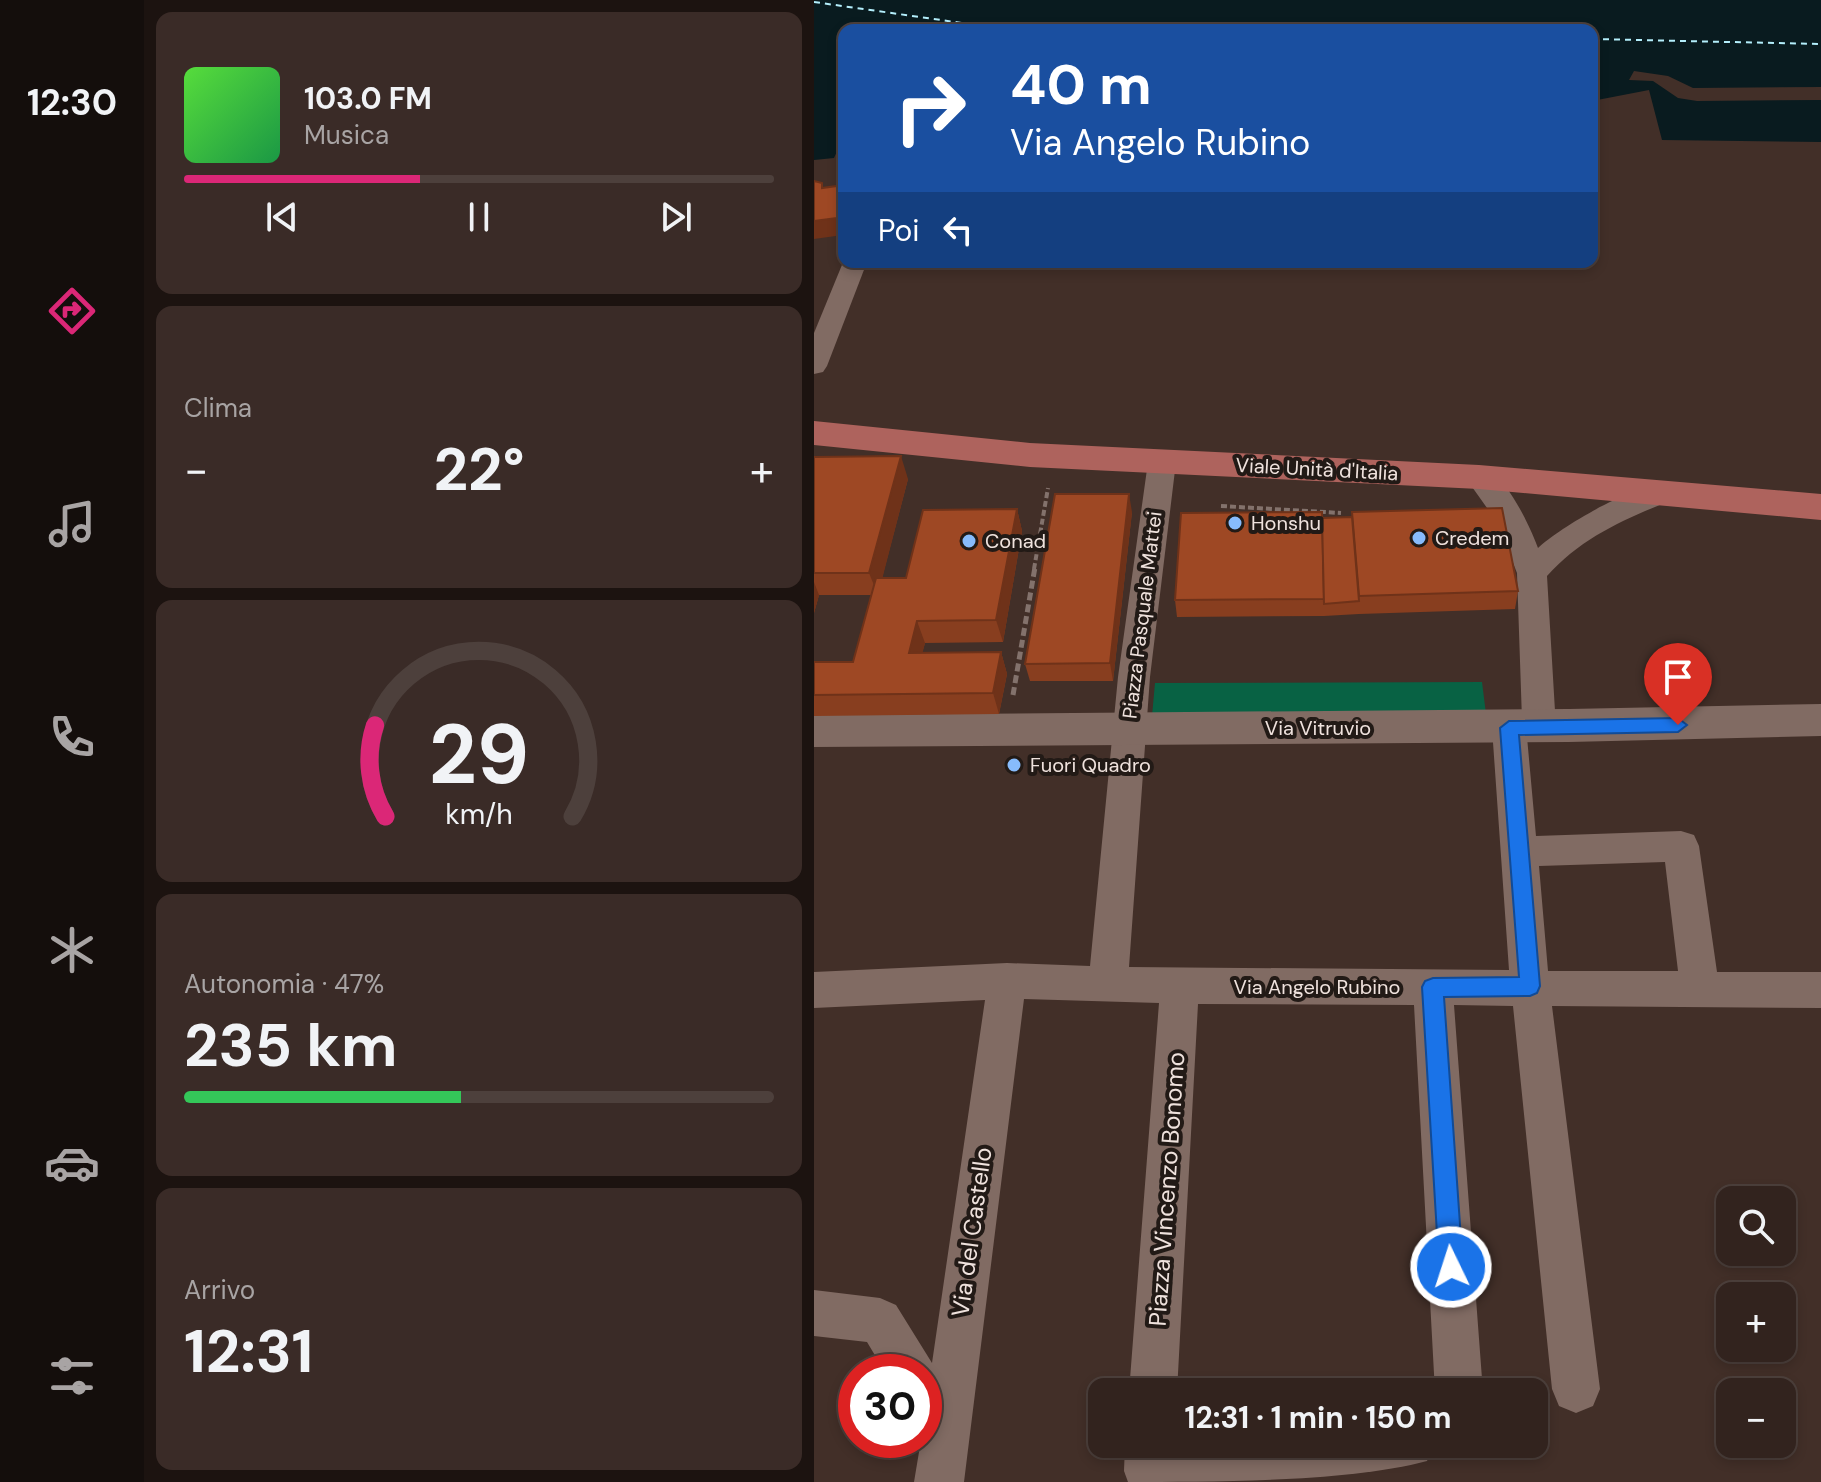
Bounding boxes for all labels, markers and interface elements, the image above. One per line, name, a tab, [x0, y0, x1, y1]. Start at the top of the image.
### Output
text: 40 m	[1010, 48, 1152, 121]
icon: right	[878, 56, 982, 160]
text: 12:30	[27, 79, 117, 126]
text: 103.0 FM	[304, 79, 432, 118]
text: Musica	[304, 118, 389, 152]
text: Via Angelo Rubino	[1010, 119, 1310, 166]
icon: previous	[260, 195, 304, 239]
icon: pause	[457, 195, 501, 239]
icon: next	[654, 195, 698, 239]
icon: left	[936, 208, 980, 252]
text: Poi	[878, 211, 920, 250]
icon: directions	[44, 283, 100, 339]
text: Clima	[184, 391, 252, 425]
text: 22°	[433, 430, 525, 509]
text: −	[184, 441, 208, 499]
text: +	[750, 441, 774, 499]
street label: Viale Unità d'Italia	[1235, 452, 1399, 486]
icon: music	[44, 496, 100, 552]
street label: Piazza Pasquale Mattei	[1116, 510, 1168, 720]
place label: Honshu	[1251, 510, 1321, 536]
marker: Honshu	[1226, 514, 1244, 532]
place label: Credem	[1435, 525, 1509, 551]
place label: Conad	[985, 528, 1046, 554]
marker: Credem	[1410, 529, 1428, 547]
marker: Conad	[960, 532, 978, 550]
pin	[1644, 643, 1712, 725]
icon: arrive	[1656, 655, 1700, 699]
text: 29	[429, 700, 529, 809]
icon: phone	[44, 709, 100, 765]
street label: Via Vitruvio	[1265, 715, 1371, 741]
place label: Fuori Quadro	[1030, 752, 1151, 778]
marker: Fuori Quadro	[1005, 756, 1023, 774]
text: km/h	[445, 796, 513, 833]
icon: climate	[44, 922, 100, 978]
text: Autonomia · 47%	[184, 967, 384, 1001]
street label: Via Angelo Rubino	[1234, 974, 1400, 1000]
text: 235 km	[184, 1006, 397, 1085]
street label: Piazza Vincenzo Bonomo	[1141, 1051, 1192, 1327]
icon: car	[44, 1135, 100, 1191]
street label: Via del Castello	[944, 1145, 999, 1319]
map controls	[1716, 1186, 1796, 1458]
button: search	[1716, 1186, 1796, 1266]
position arrow	[1409, 1225, 1493, 1309]
text: Arrivo	[184, 1273, 255, 1307]
button: +	[1716, 1282, 1796, 1362]
text: 12:31	[184, 1312, 313, 1391]
icon: filters	[44, 1348, 100, 1404]
speed limit sign: 30	[838, 1354, 942, 1458]
button: −	[1716, 1378, 1796, 1458]
text: 12:31 · 1 min · 150 m	[1185, 1398, 1451, 1437]

